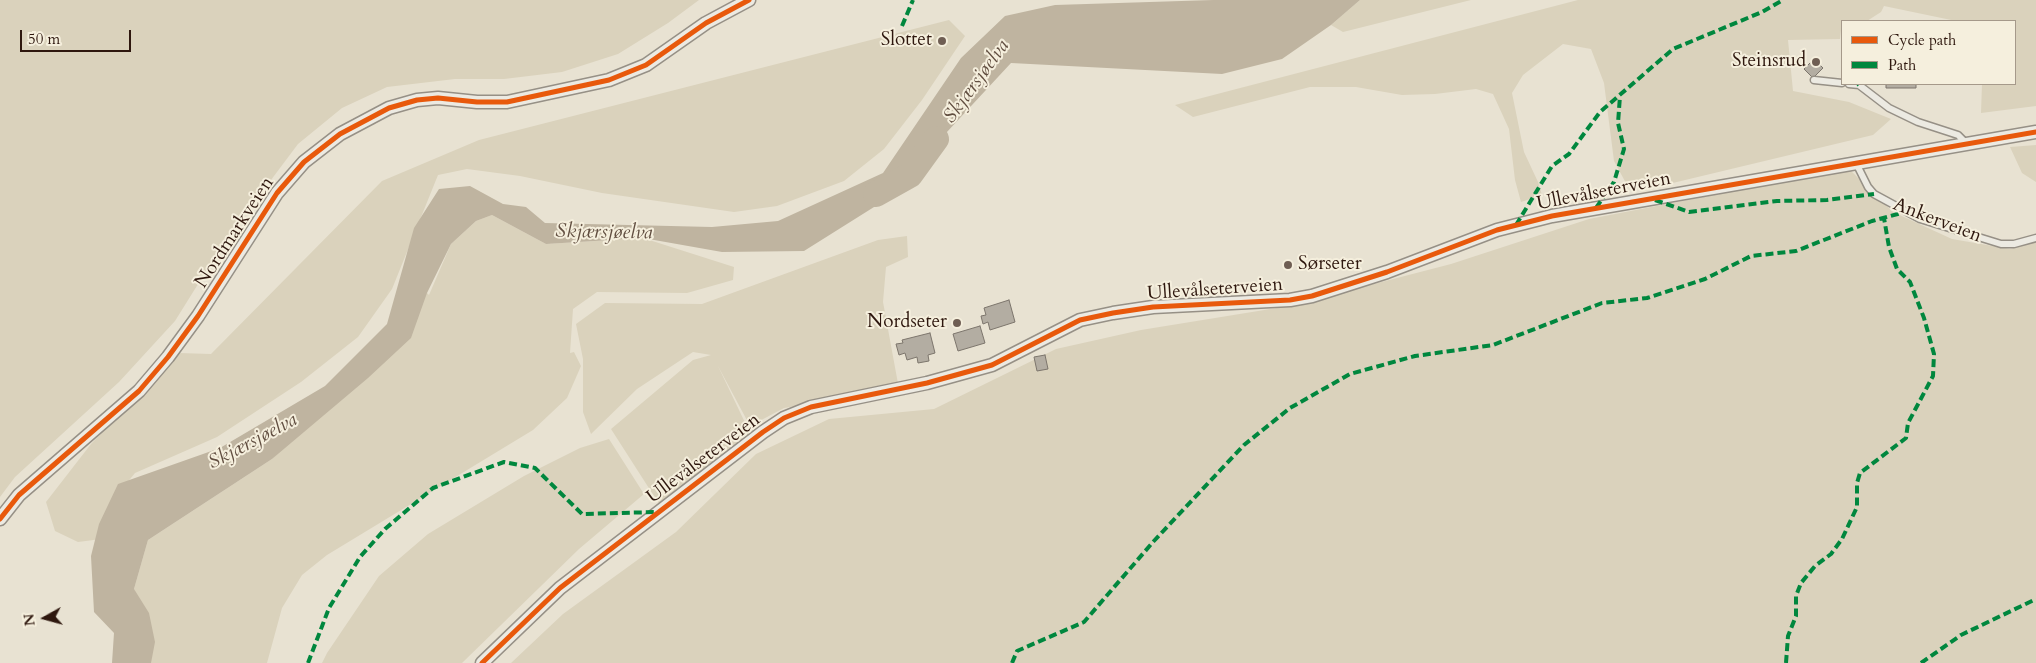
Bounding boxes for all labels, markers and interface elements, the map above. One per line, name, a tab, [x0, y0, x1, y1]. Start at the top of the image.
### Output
scale bar	[22, 20, 134, 52]
legend	[1841, 20, 2016, 85]
text: 50 m	[28, 29, 60, 49]
place label: Slottet	[881, 30, 932, 52]
text: Cycle path	[1888, 30, 1956, 50]
marker: Slottet	[936, 35, 948, 47]
water label: Skjærsjøelva	[939, 36, 1015, 128]
place label: Steinsrud	[1732, 51, 1806, 73]
text: Path	[1888, 55, 1916, 75]
marker: Steinsrud	[1810, 56, 1822, 68]
street label: Ullevålseterveien	[1535, 168, 1673, 216]
street label: Nordmarkveien	[191, 173, 279, 293]
street label: Ankerveien	[1889, 194, 1985, 248]
water label: Skjærsjøelva	[555, 220, 653, 246]
place label: Sørseter	[1298, 254, 1362, 276]
marker: Sørseter	[1282, 259, 1294, 271]
street label: Ullevålseterveien	[1146, 274, 1284, 306]
place label: Nordseter	[867, 312, 947, 334]
marker: Nordseter	[951, 317, 963, 329]
water label: Skjærsjøelva	[204, 409, 302, 475]
street label: Ullevålseterveien	[643, 409, 765, 509]
north arrow	[20, 593, 70, 643]
text: N	[19, 613, 40, 627]

